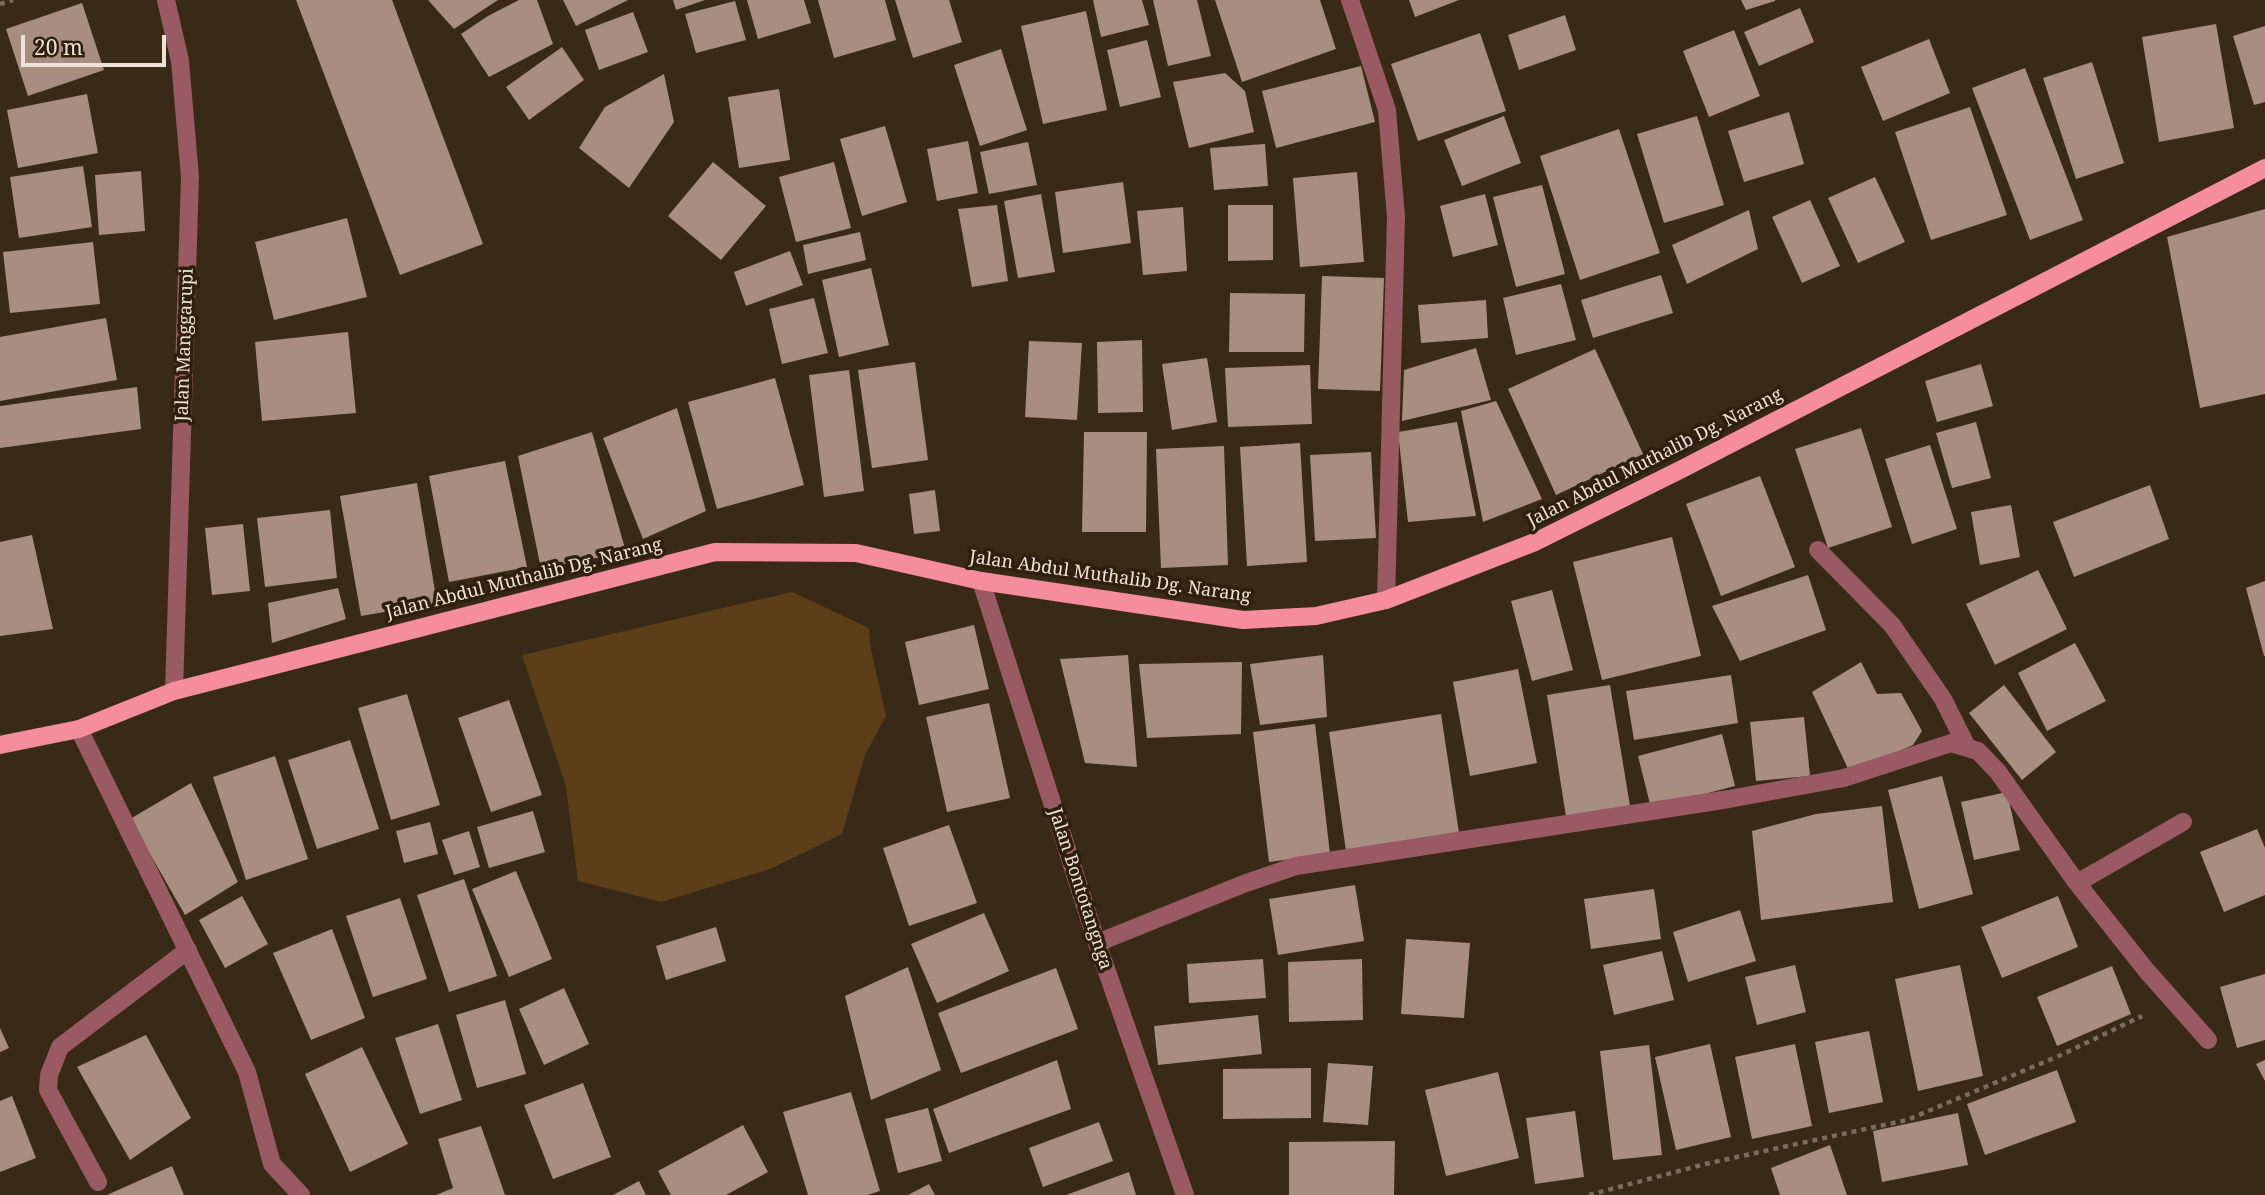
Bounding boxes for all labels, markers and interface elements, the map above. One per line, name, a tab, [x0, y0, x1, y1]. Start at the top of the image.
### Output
scale bar	[24, 21, 170, 65]
text: 20 m	[34, 33, 83, 61]
street label: Jalan Manggarupi	[172, 268, 198, 422]
street label: Jalan Abdul Muthalib Dg. Narang	[1524, 384, 1786, 532]
street label: Jalan Abdul Muthalib Dg. Narang	[384, 534, 664, 624]
street label: Jalan Abdul Muthalib Dg. Narang	[968, 547, 1252, 607]
street label: Jalan Bontotangnga	[1044, 806, 1116, 972]

